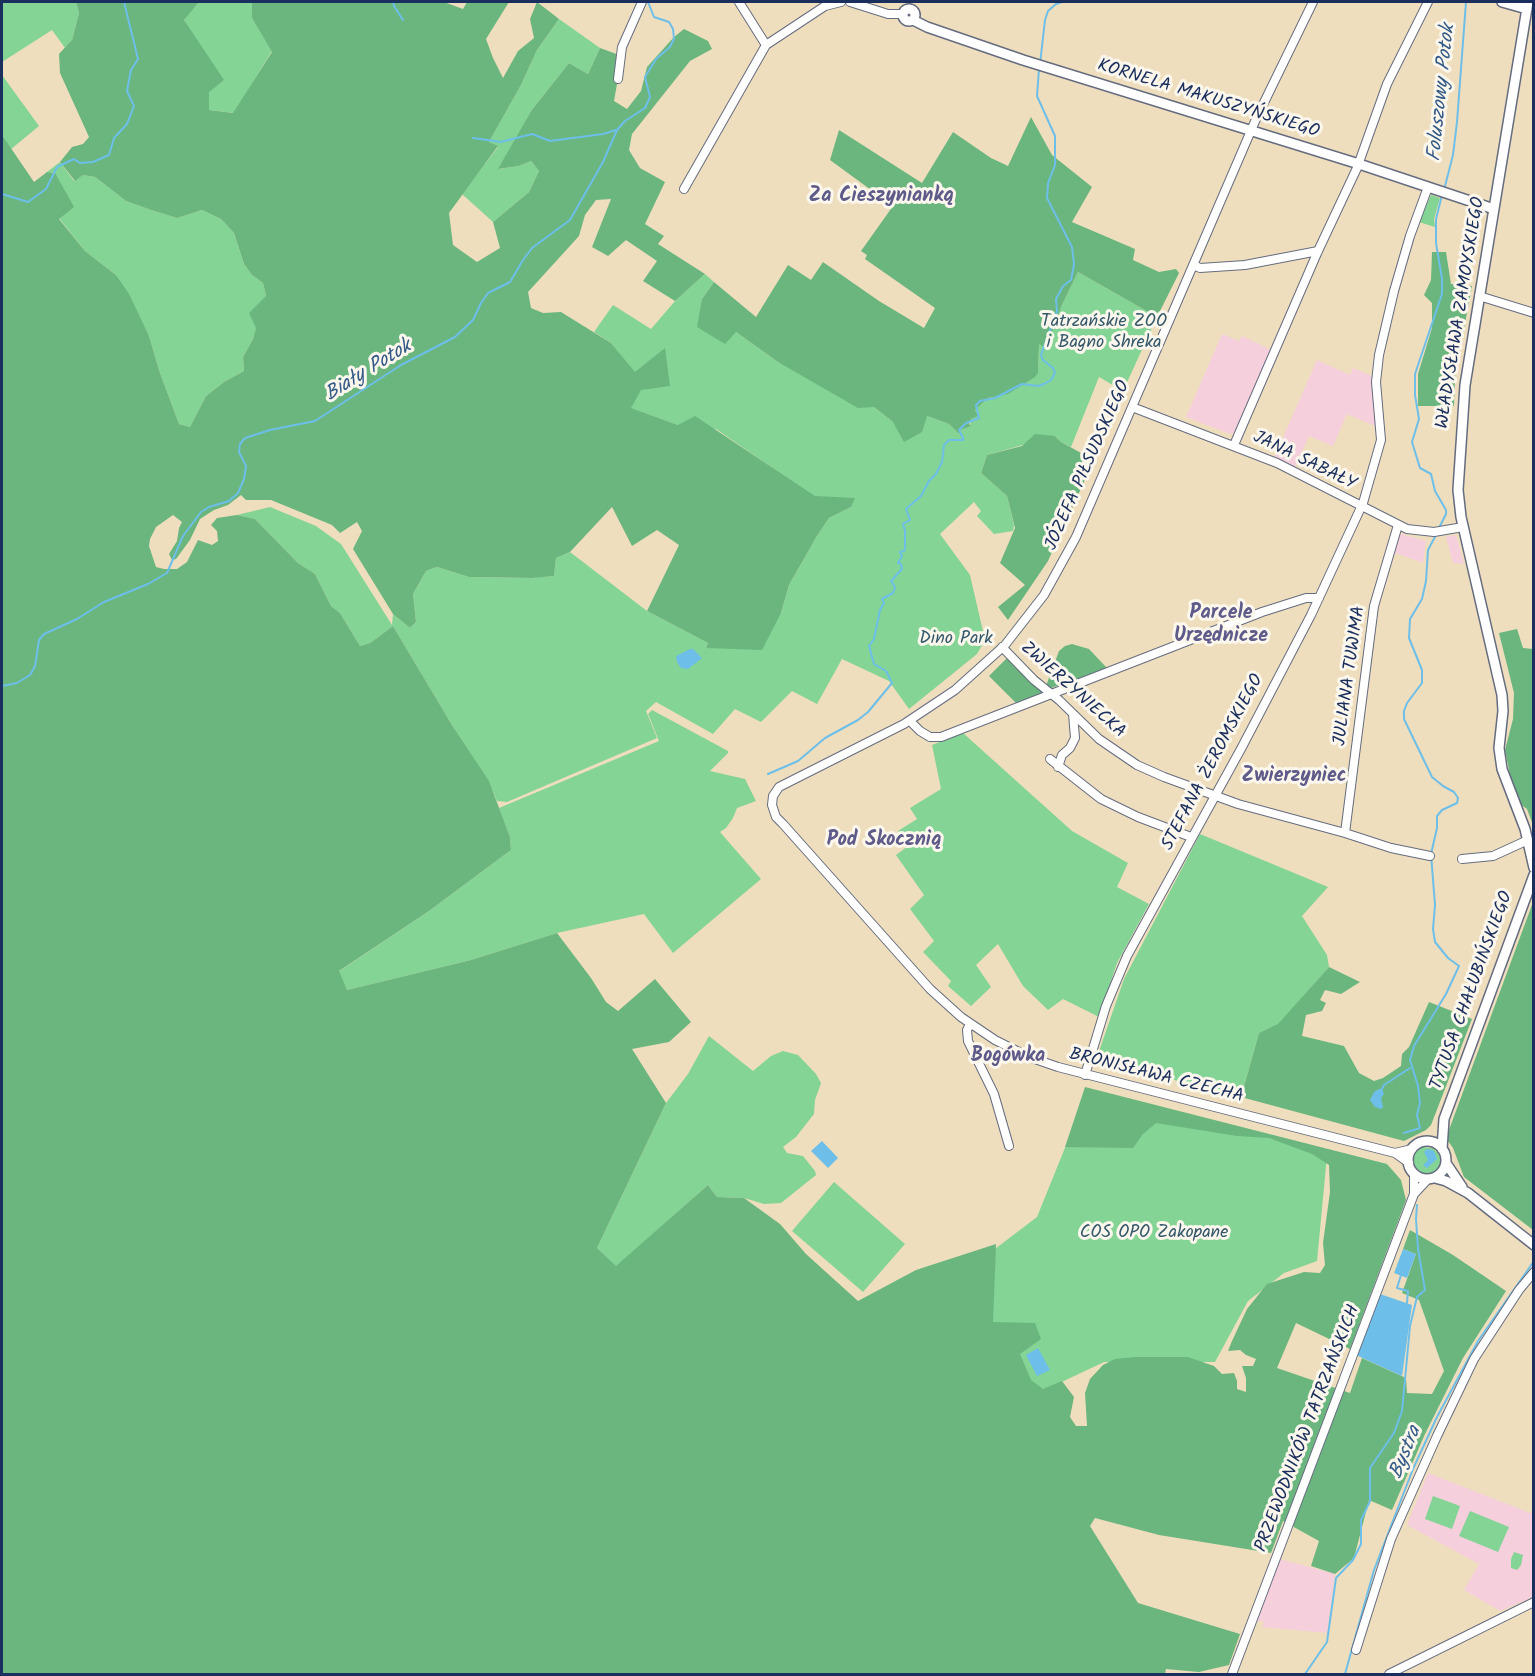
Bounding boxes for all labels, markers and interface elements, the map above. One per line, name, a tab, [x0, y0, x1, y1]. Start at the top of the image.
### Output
water label: Foluszowy Potok	[1424, 23, 1462, 163]
street label: KORNELA MAKUSZYŃSKIEGO	[1094, 56, 1322, 144]
district label: Za Cieszynianką	[808, 186, 954, 210]
street label: WŁADYSŁAWA ZAMOYSKIEGO	[1433, 196, 1491, 430]
park label: Tatrzańskie ZOO i Bagno Shreka	[1041, 312, 1167, 354]
water label: Biały Potok	[321, 336, 417, 408]
street label: JÓZEFA PIŁSUDSKIEGO	[1042, 378, 1136, 554]
street label: JANA SABAŁY	[1249, 428, 1359, 496]
district label: Parcele Urzędnicze	[1174, 603, 1268, 650]
street label: JULIANA TUWIMA	[1330, 605, 1372, 747]
park label: Dino Park	[919, 629, 993, 651]
street label: ZWIERZYNIECKA	[1015, 638, 1129, 744]
street label: STEFANA ŻEROMSKIEGO	[1158, 671, 1270, 855]
district label: Zwierzyniec	[1241, 766, 1347, 790]
district label: Pod Skocznią	[827, 830, 941, 854]
street label: TYTUSA CHAŁUBIŃSKIEGO	[1427, 889, 1519, 1093]
street label: BRONISŁAWA CZECHA	[1067, 1045, 1245, 1109]
district label: Bogówka	[971, 1046, 1045, 1070]
park label: COS OPO Zakopane	[1080, 1223, 1228, 1245]
street label: PRZEWODNIKÓW TATRZAŃSKICH	[1252, 1302, 1366, 1556]
water label: Bystra	[1386, 1423, 1428, 1483]

